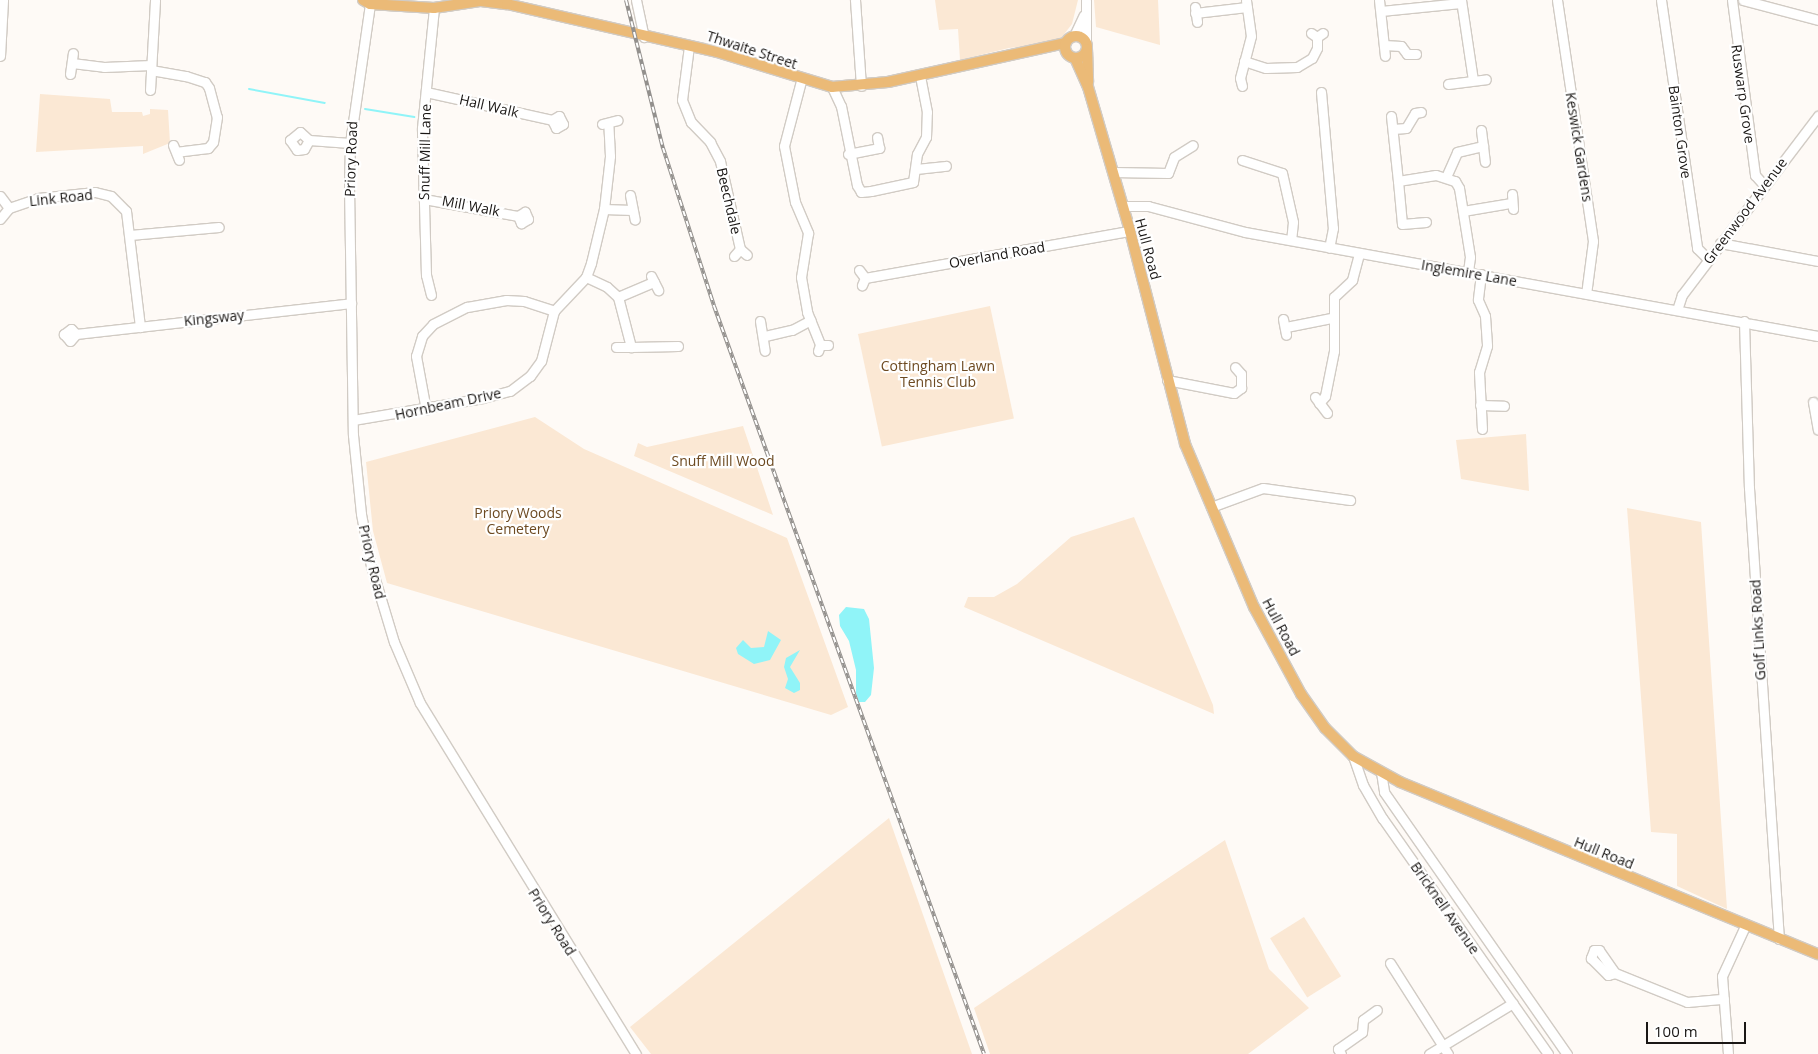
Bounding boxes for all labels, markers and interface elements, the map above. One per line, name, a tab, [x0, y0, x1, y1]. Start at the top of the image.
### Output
street label: Thwaite Street	[705, 27, 799, 73]
street label: Ruswarp Grove	[1728, 44, 1758, 144]
street label: Bainton Grove	[1665, 84, 1695, 180]
street label: Hall Walk	[458, 91, 520, 121]
street label: Keswick Gardens	[1562, 91, 1596, 203]
street label: Snuff Mill Lane	[416, 104, 434, 200]
street label: Priory Road	[341, 121, 361, 197]
street label: Greenwood Avenue	[1700, 154, 1790, 268]
street label: Beechdale	[713, 166, 745, 236]
street label: Link Road	[28, 186, 94, 210]
street label: Mill Walk	[441, 192, 501, 220]
street label: Hull Road	[1132, 216, 1164, 282]
street label: Overland Road	[948, 238, 1046, 272]
street label: Inglemire Lane	[1420, 256, 1518, 290]
street label: Kingsway	[183, 306, 245, 330]
park label: Cottingham Lawn Tennis Club	[881, 358, 995, 391]
street label: Hornbeam Drive	[393, 385, 503, 423]
park label: Snuff Mill Wood	[671, 453, 775, 469]
park label: Priory Woods Cemetery	[474, 505, 562, 538]
street label: Priory Road	[355, 523, 389, 601]
street label: Golf Links Road	[1747, 579, 1769, 681]
street label: Hull Road	[1259, 595, 1303, 659]
street label: Hull Road	[1572, 833, 1636, 873]
street label: Bricknell Avenue	[1407, 859, 1483, 957]
street label: Priory Road	[525, 885, 579, 959]
scale bar	[1648, 1012, 1748, 1044]
text: 100 m	[1654, 1021, 1698, 1041]

